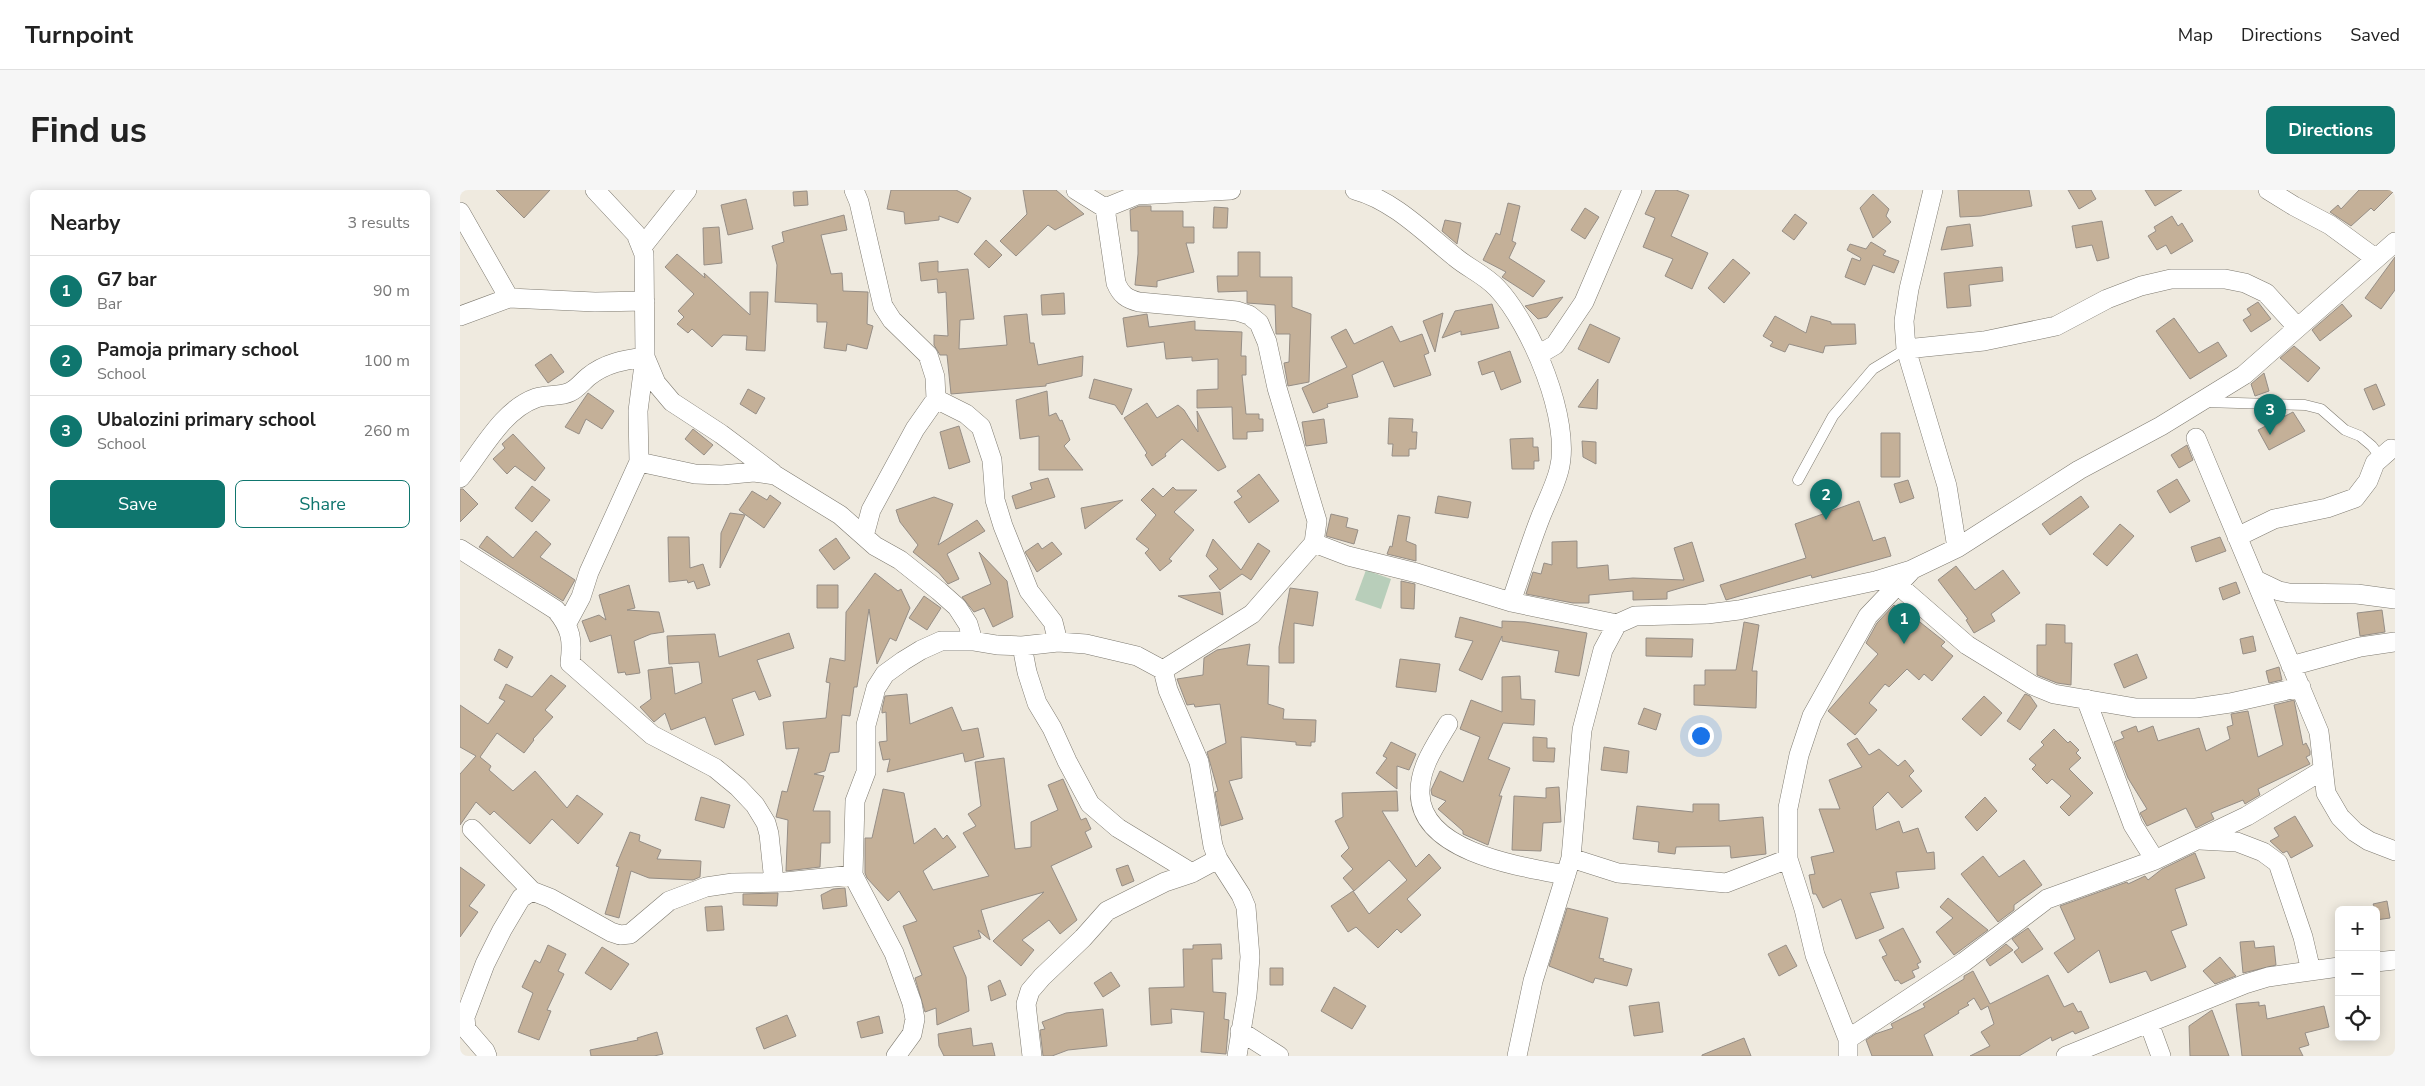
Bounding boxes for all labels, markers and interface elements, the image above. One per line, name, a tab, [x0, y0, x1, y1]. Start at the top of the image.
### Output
text: Turnpoint	[25, 19, 133, 51]
text: Map	[2178, 23, 2213, 47]
text: Directions	[2241, 23, 2322, 47]
text: Saved	[2350, 23, 2400, 47]
button: Directions	[2266, 106, 2395, 154]
text: Find us	[30, 107, 147, 154]
text: Nearby	[50, 209, 120, 237]
text: 3 results	[348, 212, 410, 234]
text: G7 bar	[97, 267, 157, 293]
text: 1	[61, 280, 71, 302]
text: 90 m	[373, 280, 410, 302]
text: Bar	[97, 293, 122, 315]
text: Pamoja primary school	[97, 337, 299, 363]
text: 2	[61, 350, 71, 372]
text: 100 m	[363, 350, 410, 372]
text: School	[97, 363, 146, 385]
pin: 3	[2254, 394, 2286, 435]
text: Ubalozini primary school	[97, 407, 316, 433]
text: 3	[61, 420, 71, 442]
text: 260 m	[363, 420, 410, 442]
text: School	[97, 433, 146, 455]
pin: 2	[1810, 479, 1842, 520]
button: Save	[50, 480, 225, 528]
button: Share	[235, 480, 410, 528]
pin: 1	[1888, 603, 1920, 644]
your location	[1688, 723, 1714, 749]
map controls	[2335, 906, 2380, 1041]
button: +	[2335, 906, 2380, 951]
button: −	[2335, 951, 2380, 996]
button: locate	[2335, 996, 2380, 1041]

